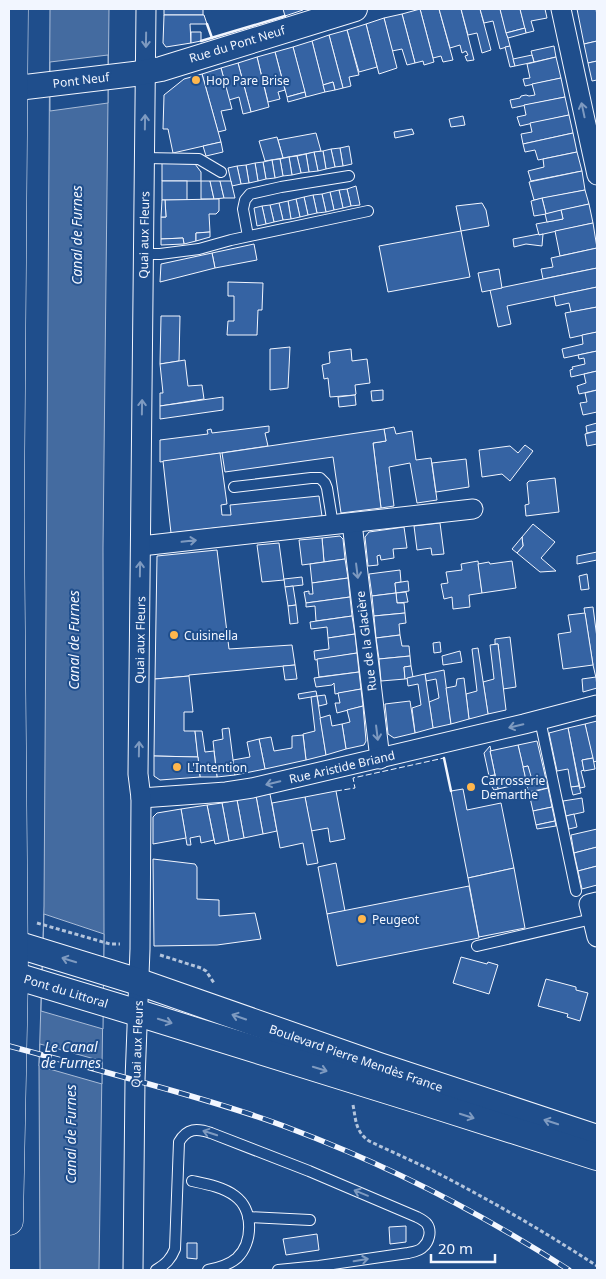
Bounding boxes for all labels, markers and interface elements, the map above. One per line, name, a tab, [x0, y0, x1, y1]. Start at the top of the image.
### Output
street label: Rue du Pont Neuf	[187, 21, 288, 67]
one-way arrow	[141, 32, 151, 48]
street label: Pont Neuf	[52, 68, 111, 92]
place label: Hop Pare Brise	[206, 72, 290, 89]
marker: Hop Pare Brise	[190, 74, 202, 86]
one-way arrow	[578, 103, 587, 119]
one-way arrow	[140, 114, 150, 130]
water label: Canal de Furnes	[67, 185, 86, 285]
street label: Quai aux Fleurs	[135, 191, 153, 279]
one-way arrow	[137, 399, 147, 416]
one-way arrow	[181, 536, 197, 546]
one-way arrow	[136, 562, 145, 578]
one-way arrow	[352, 563, 362, 579]
water label: Canal de Furnes	[64, 590, 83, 690]
street label: Rue de la Glacière	[351, 590, 381, 692]
street label: Quai aux Fleurs	[131, 596, 149, 684]
place label: Cuisinella	[184, 627, 238, 644]
marker: Cuisinella	[168, 629, 180, 641]
one-way arrow	[509, 722, 525, 731]
one-way arrow	[372, 724, 382, 740]
one-way arrow	[134, 741, 143, 757]
street label: Rue Aristide Briand	[287, 747, 397, 787]
place label: L'Intention	[187, 759, 247, 776]
marker: L'Intention	[171, 761, 183, 773]
place label: Carrosserie Demarthe	[481, 772, 546, 803]
one-way arrow	[265, 779, 281, 788]
marker: Carrosserie Demarthe	[465, 781, 477, 793]
place label: Peugeot	[372, 911, 420, 928]
marker: Peugeot	[356, 913, 368, 925]
one-way arrow	[61, 955, 77, 965]
street label: Pont du Littoral	[22, 970, 110, 1012]
street label: Quai aux Fleurs	[127, 1000, 147, 1088]
one-way arrow	[232, 1012, 248, 1021]
one-way arrow	[157, 1017, 173, 1027]
street label: Boulevard Pierre Mendès France	[267, 1020, 445, 1096]
water label: Le Canal de Furnes	[41, 1037, 101, 1072]
one-way arrow	[312, 1065, 328, 1075]
water label: Canal de Furnes	[61, 1084, 80, 1184]
one-way arrow	[459, 1111, 475, 1121]
one-way arrow	[543, 1117, 559, 1127]
one-way arrow	[203, 1128, 219, 1137]
one-way arrow	[354, 1188, 369, 1198]
scale bar	[431, 1232, 495, 1264]
text: 20 m	[438, 1238, 473, 1258]
one-way arrow	[353, 1255, 369, 1265]

